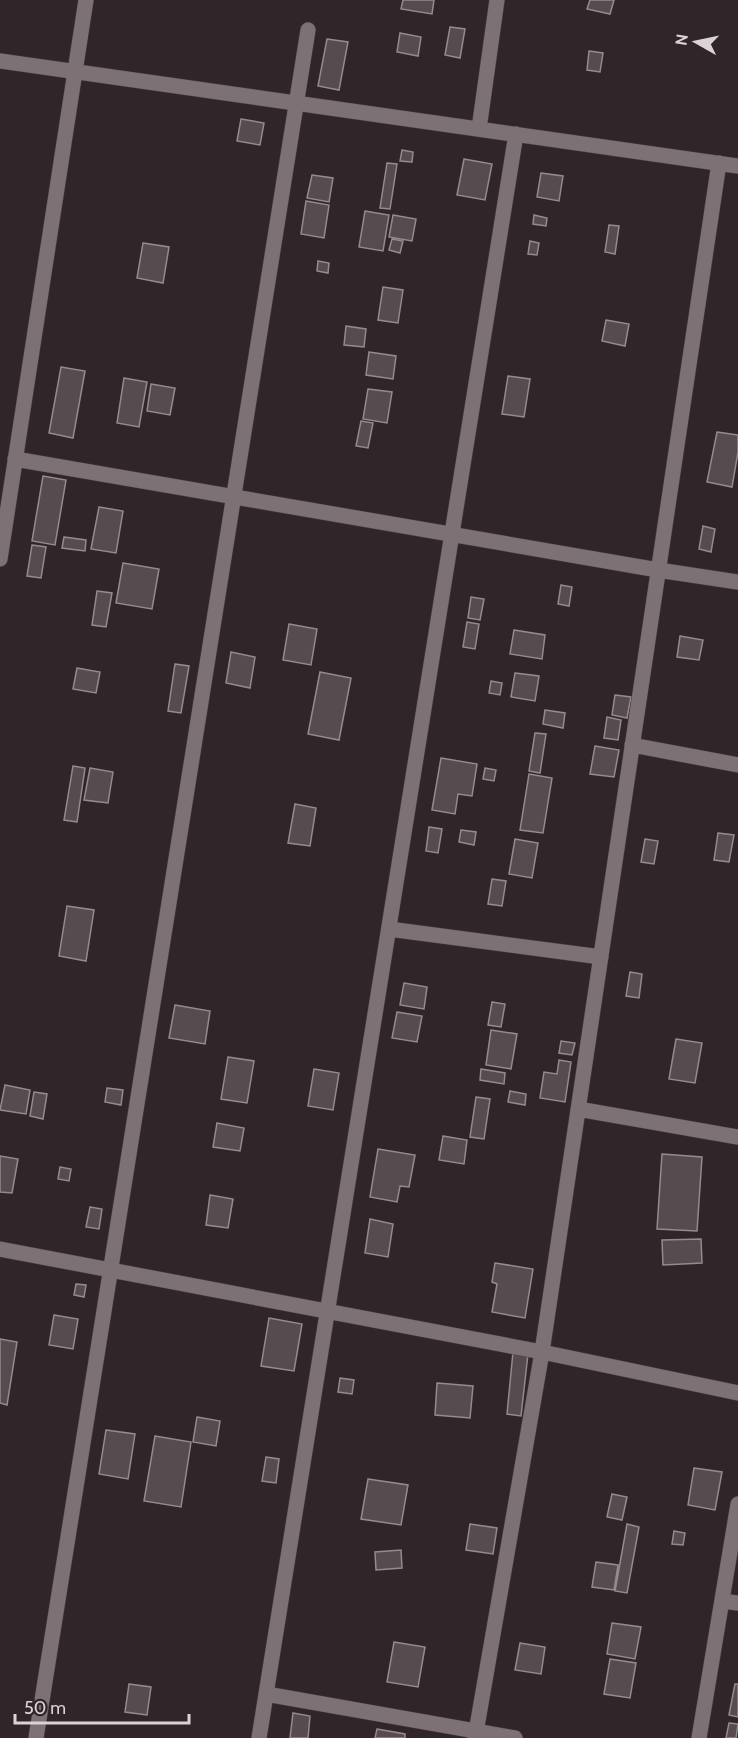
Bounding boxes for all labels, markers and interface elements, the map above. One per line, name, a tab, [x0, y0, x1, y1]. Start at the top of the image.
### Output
north arrow	[666, 12, 726, 72]
text: N	[671, 33, 692, 47]
scale bar	[15, 1687, 189, 1725]
text: 50 m	[24, 1697, 66, 1719]

